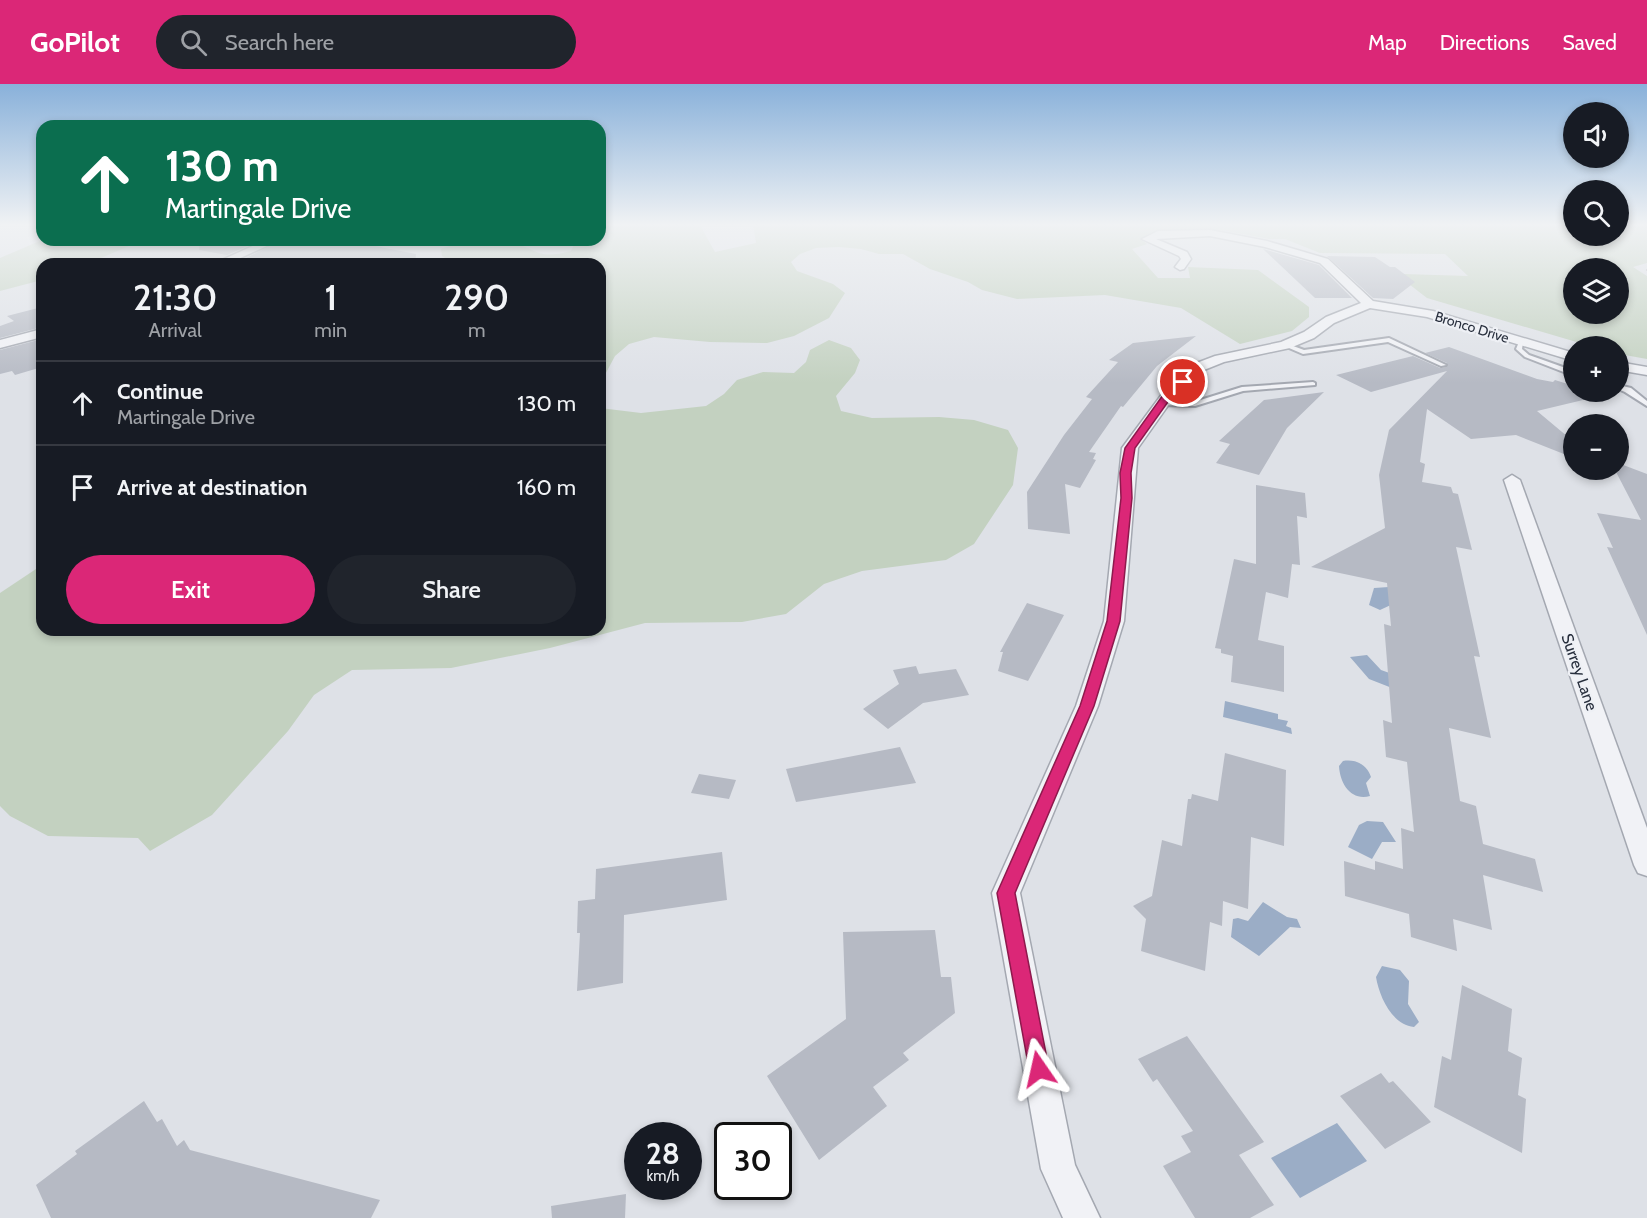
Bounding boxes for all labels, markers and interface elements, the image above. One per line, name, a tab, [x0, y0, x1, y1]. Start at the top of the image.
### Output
search box	[156, 15, 576, 69]
text: GoPilot	[30, 25, 120, 59]
icon: search	[177, 26, 210, 59]
text: Search here	[225, 29, 334, 56]
text: Map	[1368, 30, 1407, 55]
text: Directions	[1440, 30, 1529, 55]
text: Saved	[1562, 30, 1617, 55]
map controls	[1563, 102, 1629, 480]
button: sound	[1563, 102, 1629, 168]
text: 130 m	[165, 140, 279, 192]
icon: ahead	[66, 144, 144, 222]
button: search	[1563, 180, 1629, 246]
text: Martingale Drive	[165, 192, 351, 225]
button: layers	[1563, 258, 1629, 324]
text: 21:30	[133, 275, 217, 319]
text: 1	[324, 275, 337, 319]
text: 290	[444, 275, 509, 319]
street label: Bronco Drive	[1433, 307, 1511, 347]
text: Arrival	[149, 318, 202, 342]
text: min	[314, 318, 347, 342]
text: m	[468, 318, 485, 342]
button: +	[1563, 336, 1629, 402]
pin	[1157, 356, 1208, 407]
icon: arrive	[1166, 365, 1199, 398]
text: Continue	[117, 378, 203, 405]
icon: ahead	[66, 387, 99, 420]
text: 130 m	[517, 390, 576, 417]
text: Martingale Drive	[117, 405, 255, 429]
button: −	[1563, 414, 1629, 480]
icon: arrive	[66, 471, 99, 504]
text: Arrive at destination	[117, 474, 307, 501]
text: 160 m	[517, 474, 576, 501]
button: Exit	[66, 555, 315, 624]
button: Share	[327, 555, 576, 624]
street label: Surrey Lane	[1557, 631, 1602, 713]
position arrow	[1007, 1037, 1071, 1101]
speed limit sign: 30	[714, 1122, 792, 1200]
text: 28	[646, 1135, 680, 1172]
text: km/h	[647, 1167, 679, 1185]

